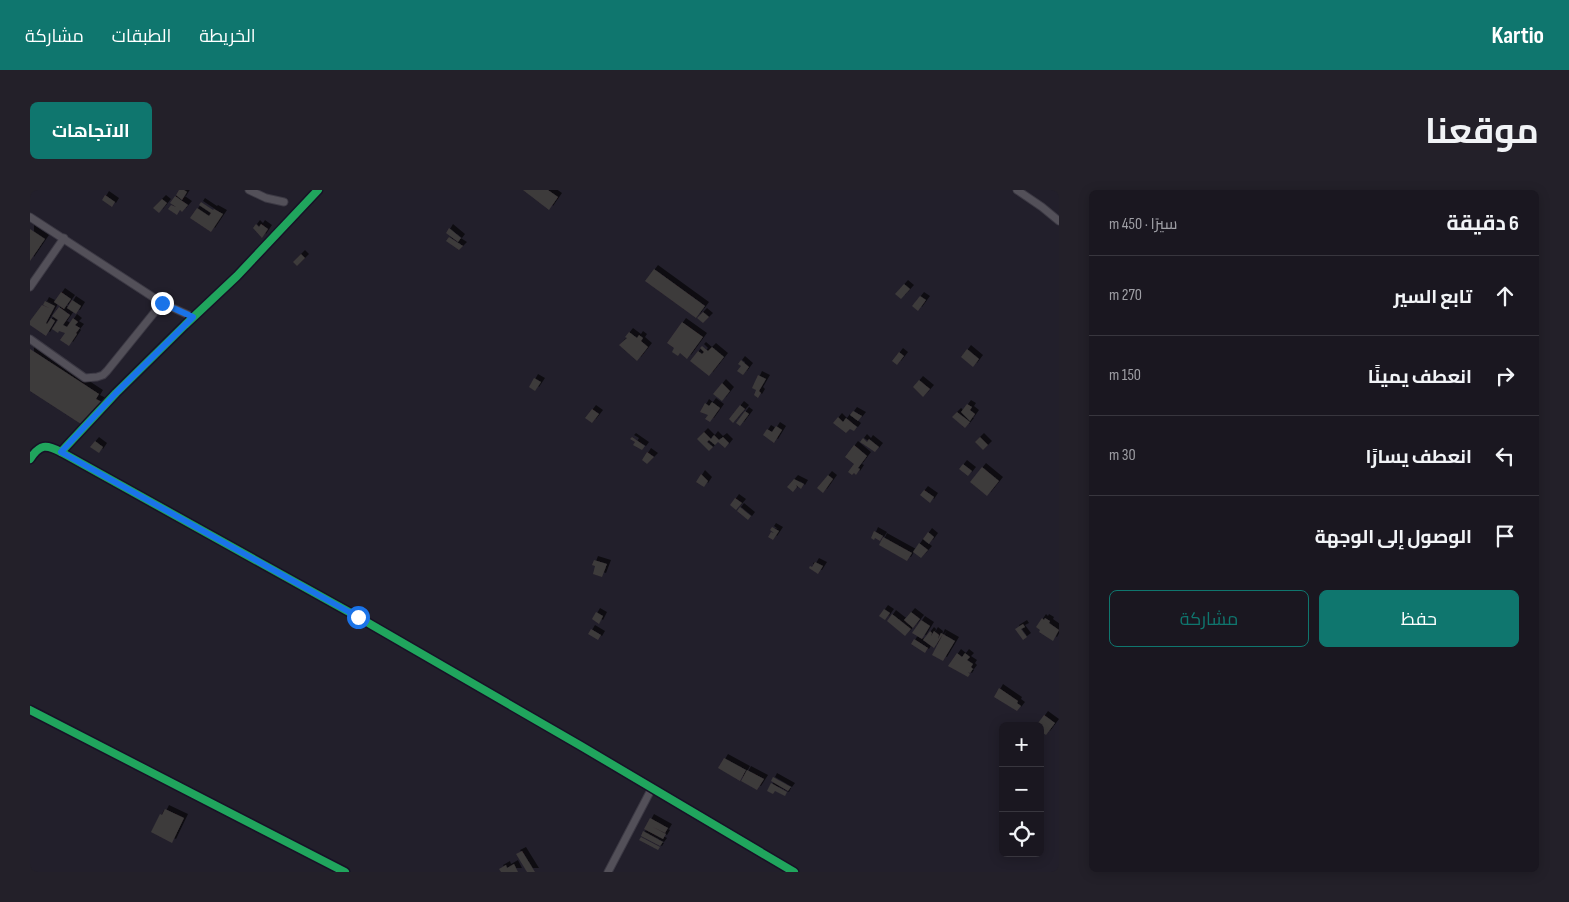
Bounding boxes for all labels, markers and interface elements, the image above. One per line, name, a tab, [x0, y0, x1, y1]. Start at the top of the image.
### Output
text: Kartio	[1492, 21, 1544, 50]
text: مشاركة	[25, 26, 84, 47]
text: الطبقات	[112, 26, 171, 47]
text: الخريطة	[199, 26, 256, 47]
button: الاتجاهات	[30, 102, 152, 159]
text: موقعنا	[1425, 111, 1539, 154]
text: 6 دقيقة	[1446, 211, 1519, 236]
text: سيرًا · 450 m	[1109, 215, 1177, 234]
icon: ahead	[1491, 282, 1519, 310]
text: 270 m	[1109, 286, 1142, 305]
text: تابع السير	[1393, 286, 1472, 309]
route end	[151, 292, 174, 315]
icon: right	[1491, 362, 1519, 390]
text: 150 m	[1109, 366, 1141, 385]
text: انعطف يمينًا	[1368, 366, 1472, 389]
icon: left	[1491, 442, 1519, 470]
text: 30 m	[1109, 446, 1136, 465]
text: انعطف يسارًا	[1365, 446, 1472, 469]
icon: arrive	[1491, 522, 1519, 550]
text: الوصول إلى الوجهة	[1315, 526, 1472, 549]
button: مشاركة	[1109, 590, 1309, 647]
button: حفظ	[1319, 590, 1519, 647]
route start	[347, 606, 370, 629]
map controls	[999, 722, 1044, 857]
button: +	[999, 722, 1044, 767]
button: −	[999, 767, 1044, 812]
button: locate	[999, 812, 1044, 857]

